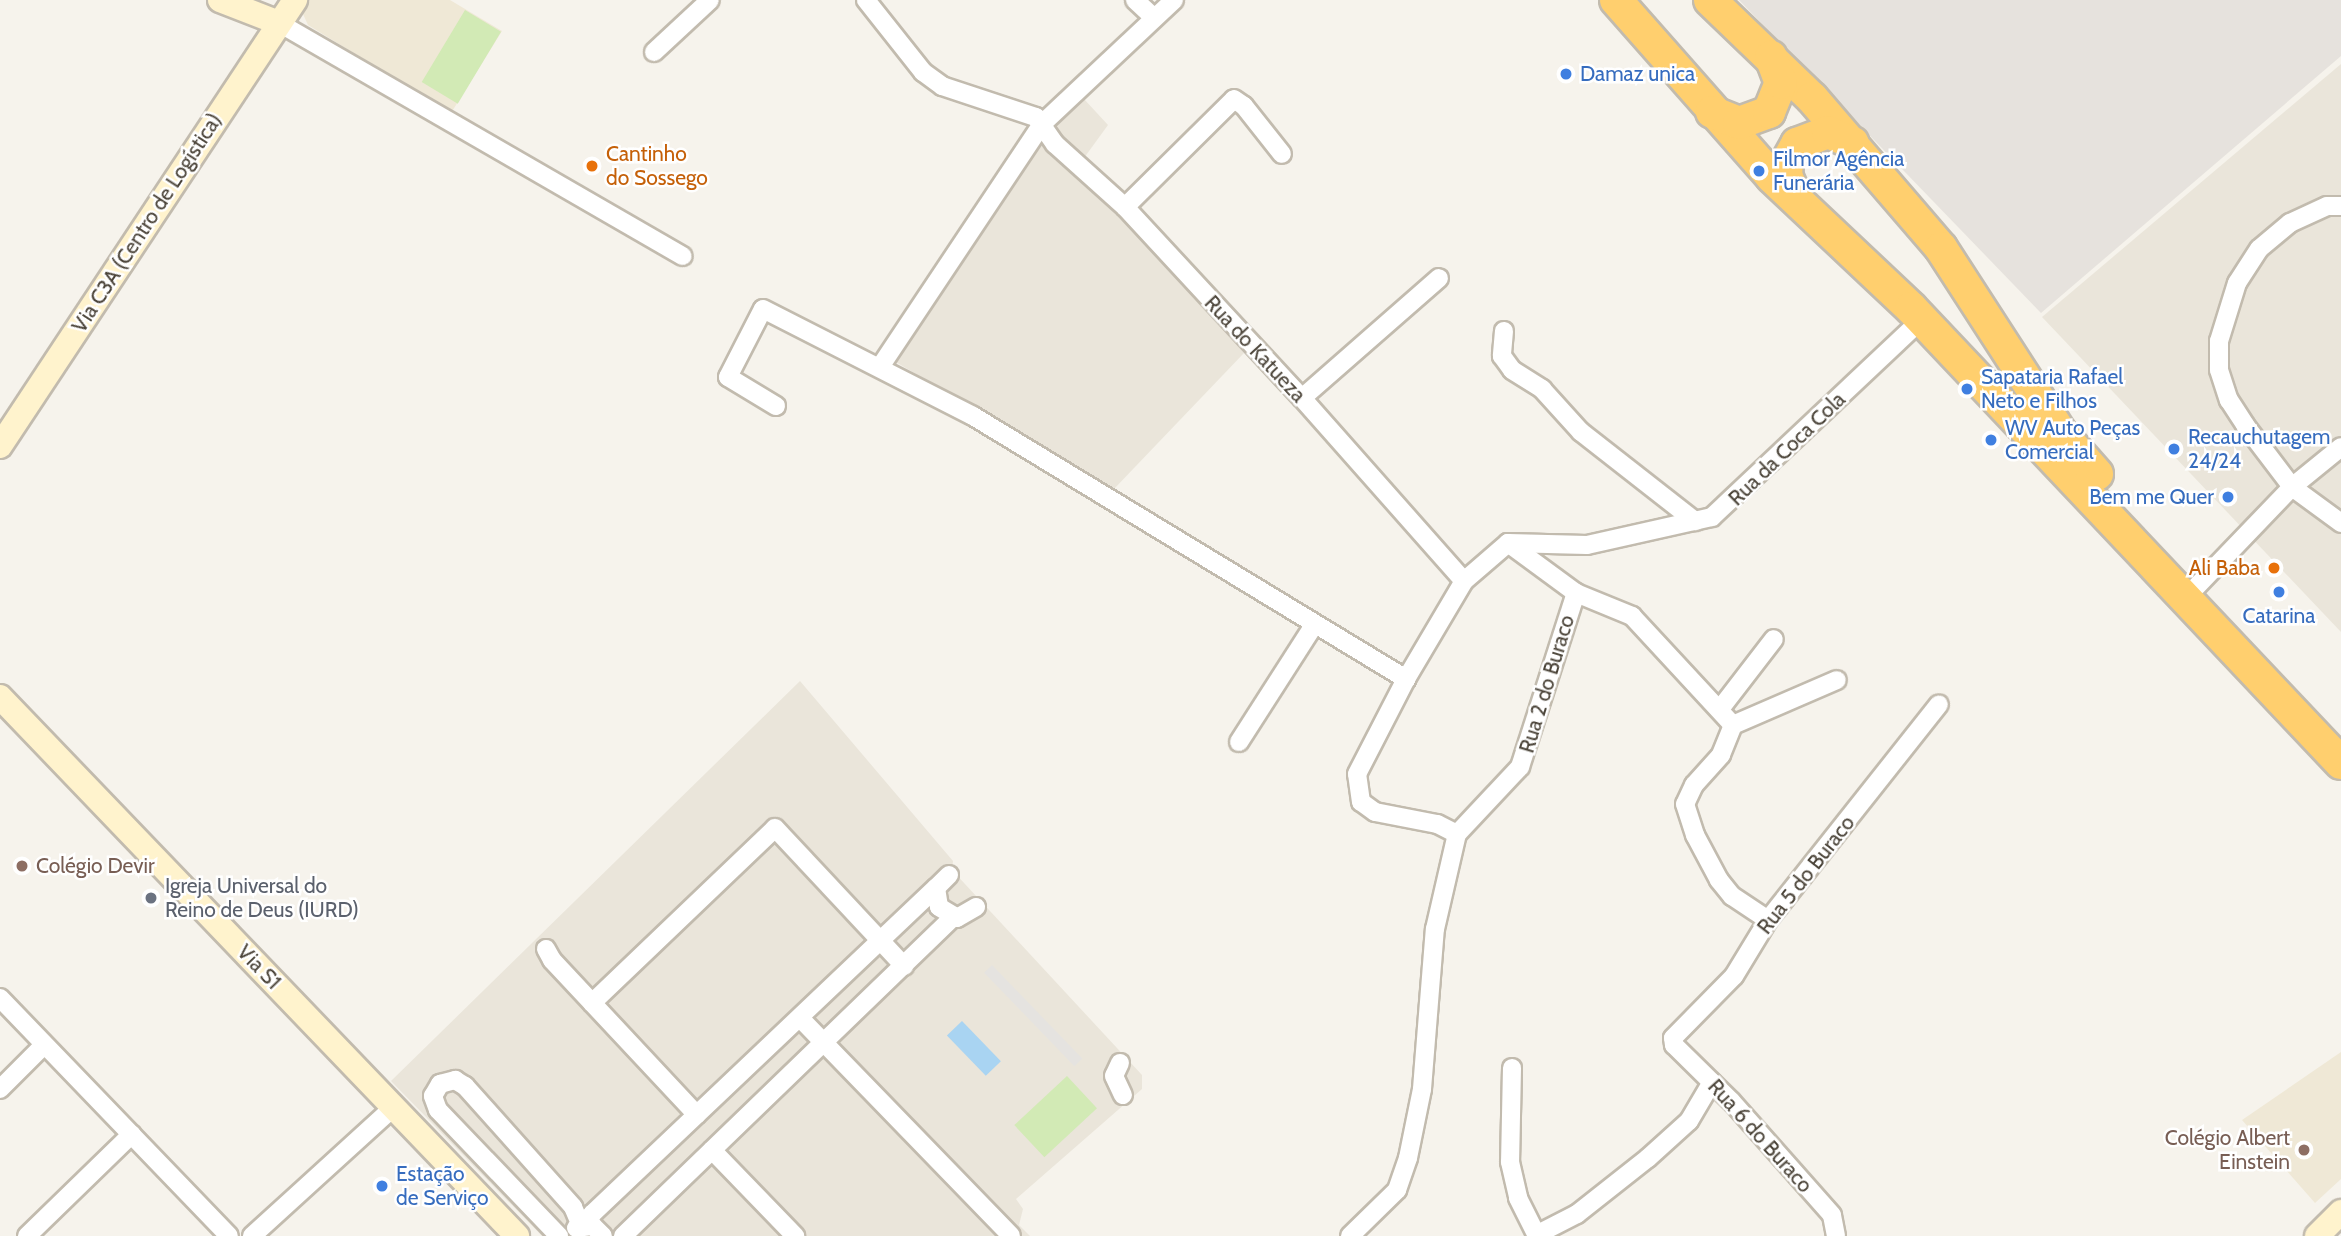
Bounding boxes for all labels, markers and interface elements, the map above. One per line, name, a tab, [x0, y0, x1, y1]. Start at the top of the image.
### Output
place label: Damaz unica	[1580, 61, 1695, 87]
marker: Damaz unica	[1558, 66, 1574, 82]
street label: Via C3A (Centro de Logística)	[67, 109, 227, 337]
place label: Cantinho do Sossego	[606, 141, 708, 191]
place label: Filmor Agência Funerária	[1773, 146, 1904, 196]
marker: Cantinho do Sossego	[584, 158, 600, 174]
marker: Filmor Agência Funerária	[1751, 163, 1767, 179]
street label: Rua do Katueza	[1199, 290, 1311, 408]
place label: Sapataria Rafael Neto e Filhos	[1981, 364, 2123, 414]
marker: Sapataria Rafael Neto e Filhos	[1959, 381, 1975, 397]
street label: Rua da Coca Cola	[1723, 387, 1851, 511]
place label: WV Auto Peças Comercial	[2005, 415, 2140, 465]
place label: Recauchutagem 24/24	[2188, 424, 2330, 474]
marker: WV Auto Peças Comercial	[1983, 432, 1999, 448]
marker: Recauchutagem 24/24	[2166, 441, 2182, 457]
place label: Bem me Quer	[2089, 484, 2214, 510]
marker: Bem me Quer	[2220, 489, 2236, 505]
place label: Ali Baba	[2189, 555, 2260, 581]
marker: Ali Baba	[2266, 560, 2282, 576]
marker: Catarina	[2271, 584, 2287, 600]
place label: Catarina	[2243, 603, 2315, 629]
street label: Rua 2 do Buraco	[1514, 612, 1580, 756]
street label: Rua 5 do Buraco	[1752, 811, 1860, 939]
place label: Colégio Devir	[36, 853, 155, 879]
marker: Colégio Devir	[14, 858, 30, 874]
place label: Igreja Universal do Reino de Deus (IURD)	[165, 873, 359, 923]
marker: Igreja Universal do Reino de Deus (IURD)	[143, 890, 159, 906]
street label: Via S1	[232, 940, 286, 994]
street label: Rua 6 do Buraco	[1703, 1074, 1817, 1198]
place label: Colégio Albert Einstein	[2165, 1125, 2290, 1175]
marker: Colégio Albert Einstein	[2296, 1142, 2312, 1158]
place label: Estação de Serviço	[396, 1161, 489, 1211]
marker: Estação de Serviço	[374, 1178, 390, 1194]

